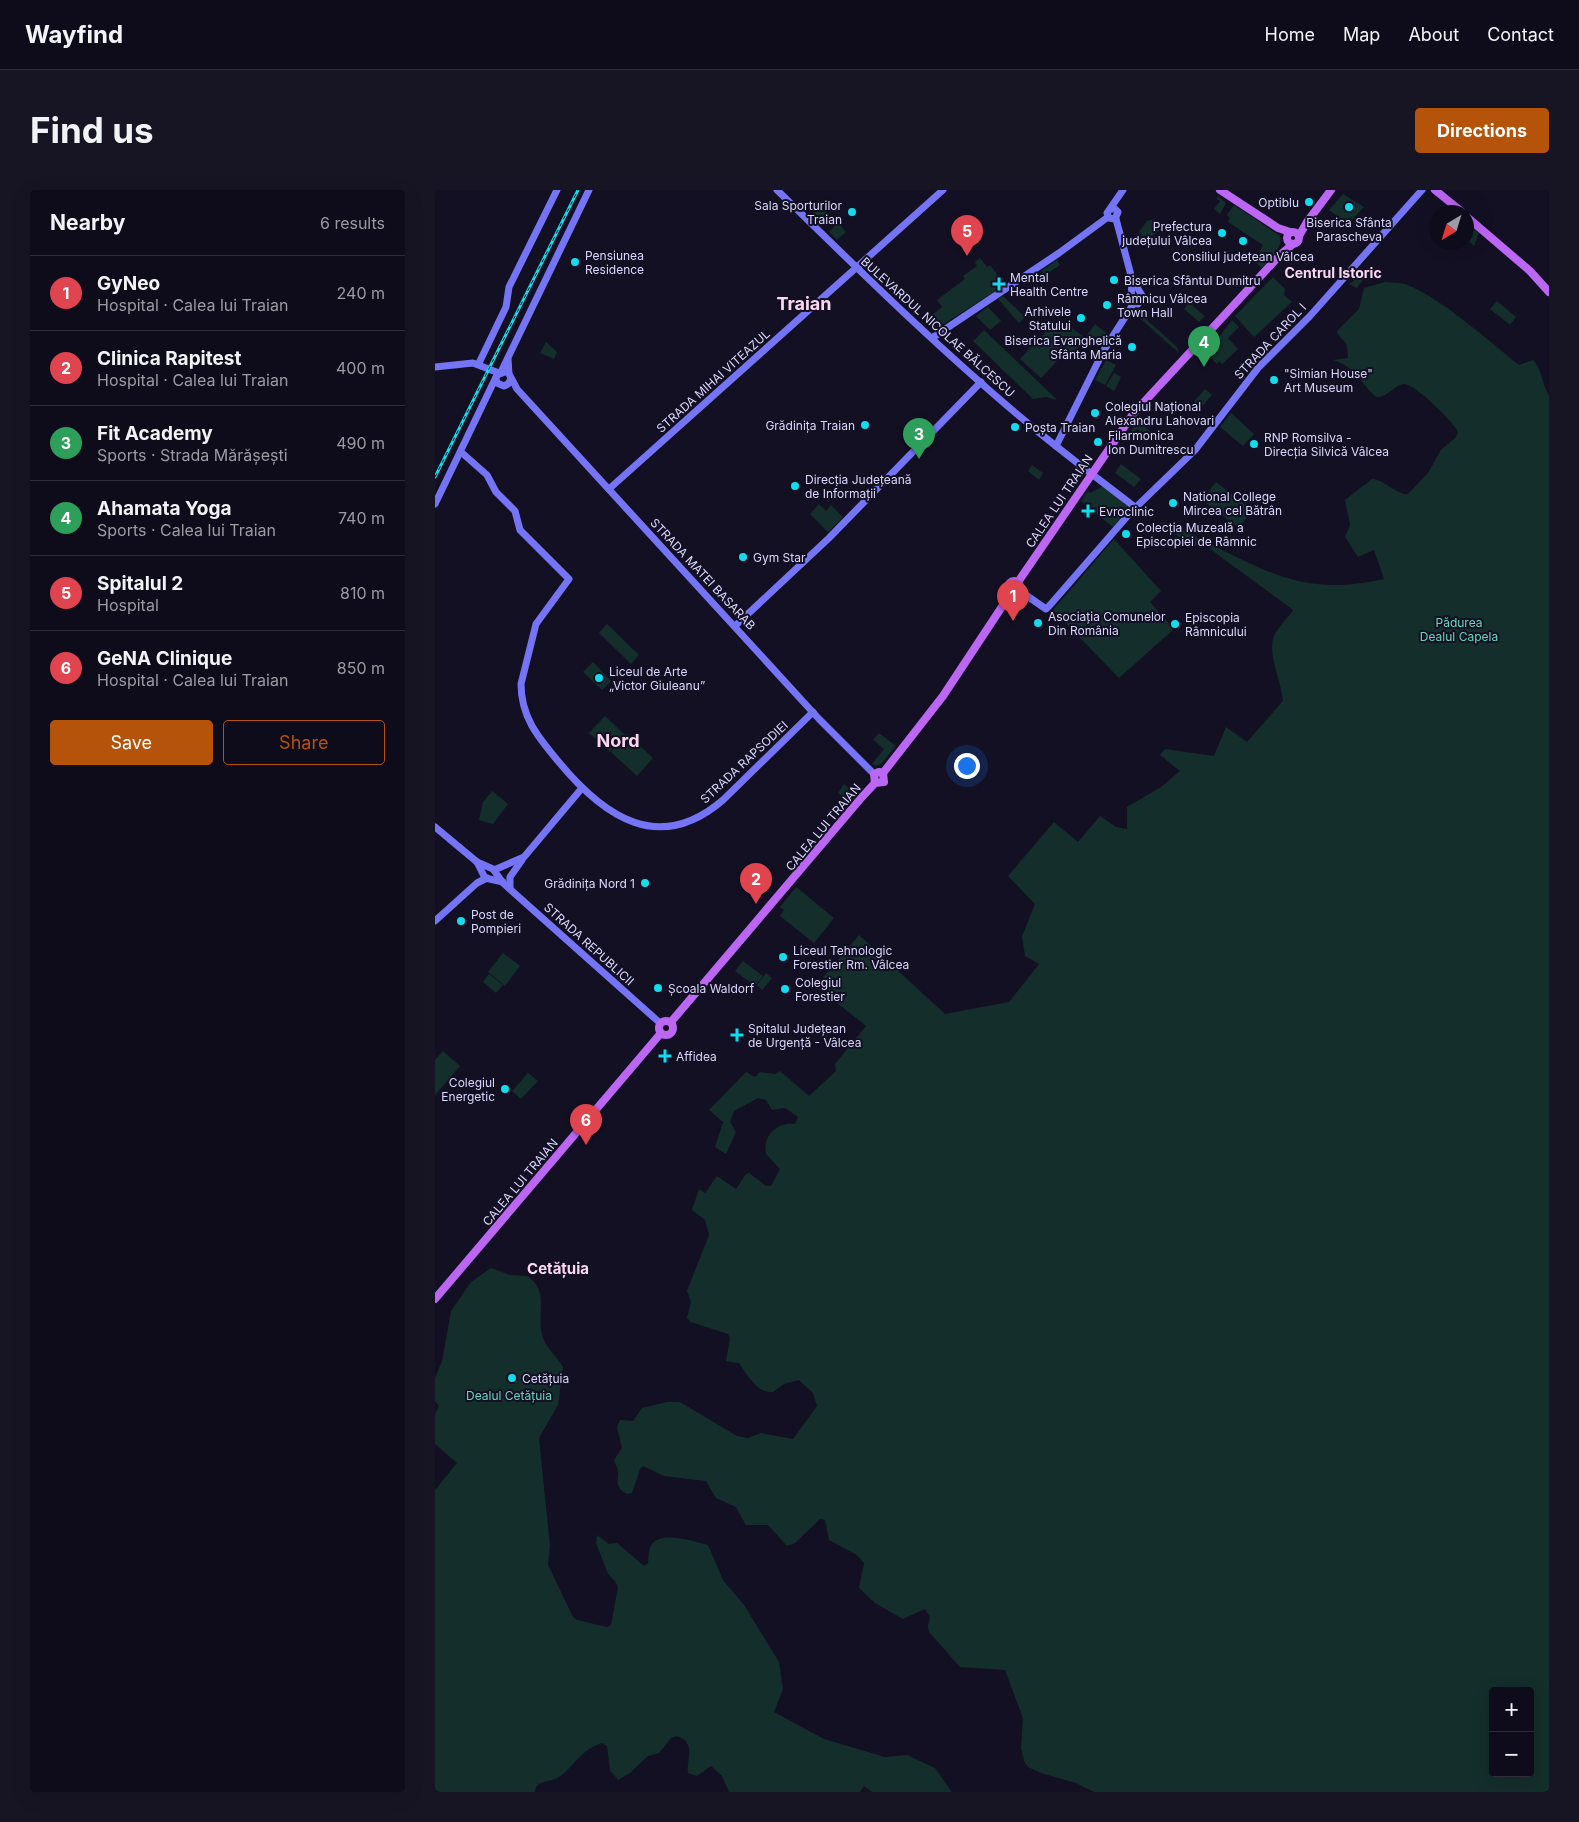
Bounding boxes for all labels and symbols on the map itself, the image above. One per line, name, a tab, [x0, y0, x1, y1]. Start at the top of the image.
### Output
place label: Optiblu	[1258, 195, 1299, 210]
marker: Optiblu	[1303, 196, 1315, 208]
place label: Sala Sporturilor Traian	[754, 198, 842, 227]
marker: Biserica Sfânta Parascheva	[1343, 201, 1355, 213]
north arrow	[1429, 205, 1474, 250]
marker: Sala Sporturilor Traian	[846, 206, 858, 218]
pin: 5	[951, 215, 983, 256]
place label: Biserica Sfânta Parascheva	[1306, 215, 1392, 244]
place label: Prefectura județului Vâlcea	[1121, 219, 1212, 248]
marker: Prefectura județului Vâlcea	[1216, 227, 1228, 239]
marker: Consiliul județean Vâlcea	[1237, 235, 1249, 247]
place label: Pensiunea Residence	[585, 248, 644, 277]
place label: Consiliul județean Vâlcea	[1172, 249, 1314, 264]
street label: BULEVARDUL NICOLAE BĂLCESCU	[858, 254, 1018, 400]
marker: Pensiunea Residence	[569, 256, 581, 268]
district label: Centrul Istoric	[1284, 264, 1382, 281]
place label: Mental Health Centre	[1010, 270, 1088, 299]
place label: Biserica Sfântul Dumitru	[1124, 273, 1261, 288]
marker: Biserica Sfântul Dumitru	[1108, 274, 1120, 286]
marker: Mental Health Centre	[992, 277, 1006, 291]
place label: Râmnicu Vâlcea Town Hall	[1117, 291, 1207, 320]
district label: Traian	[776, 293, 832, 314]
marker: Râmnicu Vâlcea Town Hall	[1101, 299, 1113, 311]
street label: STRADA CAROL I	[1231, 300, 1309, 382]
place label: Arhivele Statului	[1025, 304, 1071, 333]
marker: Arhivele Statului	[1075, 312, 1087, 324]
street label: STRADA MIHAI VITEAZUL	[653, 326, 773, 436]
pin: 4	[1188, 326, 1220, 367]
place label: Biserica Evanghelică Sfânta Maria	[1005, 333, 1122, 362]
marker: Biserica Evanghelică Sfânta Maria	[1126, 341, 1138, 353]
place label: "Simian House" Art Museum	[1284, 366, 1373, 395]
marker: "Simian House" Art Museum	[1268, 374, 1280, 386]
place label: Colegiul Național Alexandru Lahovari	[1105, 399, 1214, 428]
marker: Colegiul Național Alexandru Lahovari	[1089, 407, 1101, 419]
place label: Grădinița Traian	[765, 418, 855, 433]
pin: 3	[903, 418, 935, 459]
marker: Grădinița Traian	[859, 419, 871, 431]
place label: Poșta Traian	[1025, 420, 1095, 435]
marker: Poșta Traian	[1009, 421, 1021, 433]
place label: Filarmonica Ion Dumitrescu	[1108, 428, 1194, 457]
place label: RNP Romsilva - Direcția Silvică Vâlcea	[1264, 430, 1389, 459]
marker: Filarmonica Ion Dumitrescu	[1092, 436, 1104, 448]
marker: RNP Romsilva - Direcția Silvică Vâlcea	[1248, 438, 1260, 450]
street label: CALEA LUI TRAIAN	[1022, 452, 1096, 550]
place label: Direcția Județeană de Informații	[805, 472, 911, 501]
marker: Direcția Județeană de Informații	[789, 480, 801, 492]
place label: National College Mircea cel Bătrân	[1183, 489, 1282, 518]
marker: National College Mircea cel Bătrân	[1167, 497, 1179, 509]
marker: Evroclinic	[1081, 504, 1095, 518]
place label: Evroclinic	[1099, 504, 1154, 519]
street label: STRADA MATEI BASARAB	[647, 515, 759, 633]
place label: Colecția Muzeală a Episcopiei de Râmnic	[1136, 520, 1257, 549]
marker: Colecția Muzeală a Episcopiei de Râmnic	[1120, 528, 1132, 540]
place label: Gym Star	[753, 550, 806, 565]
marker: Gym Star	[737, 551, 749, 563]
pin: 1	[997, 580, 1029, 621]
place label: Asociația Comunelor Din România	[1048, 609, 1166, 638]
place label: Episcopia Râmnicului	[1185, 610, 1247, 639]
park label: Pădurea Dealul Capela	[1420, 615, 1498, 644]
marker: Asociația Comunelor Din România	[1032, 617, 1044, 629]
marker: Episcopia Râmnicului	[1169, 618, 1181, 630]
place label: Liceul de Arte „Victor Giuleanu”	[609, 664, 705, 693]
marker: Liceul de Arte „Victor Giuleanu”	[593, 672, 605, 684]
street label: STRADA RAPSODIEI	[697, 718, 791, 806]
district label: Nord	[597, 730, 640, 751]
your location	[954, 753, 980, 779]
street label: CALEA LUI TRAIAN	[782, 780, 864, 874]
pin: 2	[740, 863, 772, 904]
place label: Grădinița Nord 1	[544, 876, 635, 891]
marker: Grădinița Nord 1	[639, 877, 651, 889]
street label: STRADA REPUBLICII	[541, 900, 637, 988]
place label: Post de Pompieri	[471, 907, 521, 936]
marker: Post de Pompieri	[455, 915, 467, 927]
place label: Liceul Tehnologic Forestier Rm. Vâlcea	[793, 943, 909, 972]
marker: Liceul Tehnologic Forestier Rm. Vâlcea	[777, 951, 789, 963]
place label: Colegiul Forestier	[795, 975, 845, 1004]
place label: Școala Waldorf	[668, 981, 755, 996]
marker: Școala Waldorf	[652, 982, 664, 994]
marker: Colegiul Forestier	[779, 983, 791, 995]
place label: Spitalul Județean de Urgență - Vâlcea	[748, 1021, 861, 1050]
marker: Spitalul Județean de Urgență - Vâlcea	[730, 1028, 744, 1042]
marker: Affidea	[658, 1049, 672, 1063]
place label: Affidea	[676, 1049, 717, 1064]
place label: Colegiul Energetic	[441, 1075, 495, 1104]
marker: Colegiul Energetic	[499, 1083, 511, 1095]
pin: 6	[570, 1104, 602, 1145]
street label: CALEA LUI TRAIAN	[479, 1135, 561, 1229]
district label: Cetățuia	[527, 1259, 589, 1278]
place label: Cetățuia	[522, 1371, 569, 1386]
marker: Cetățuia	[506, 1372, 518, 1384]
park label: Dealul Cetățuia	[466, 1388, 552, 1403]

